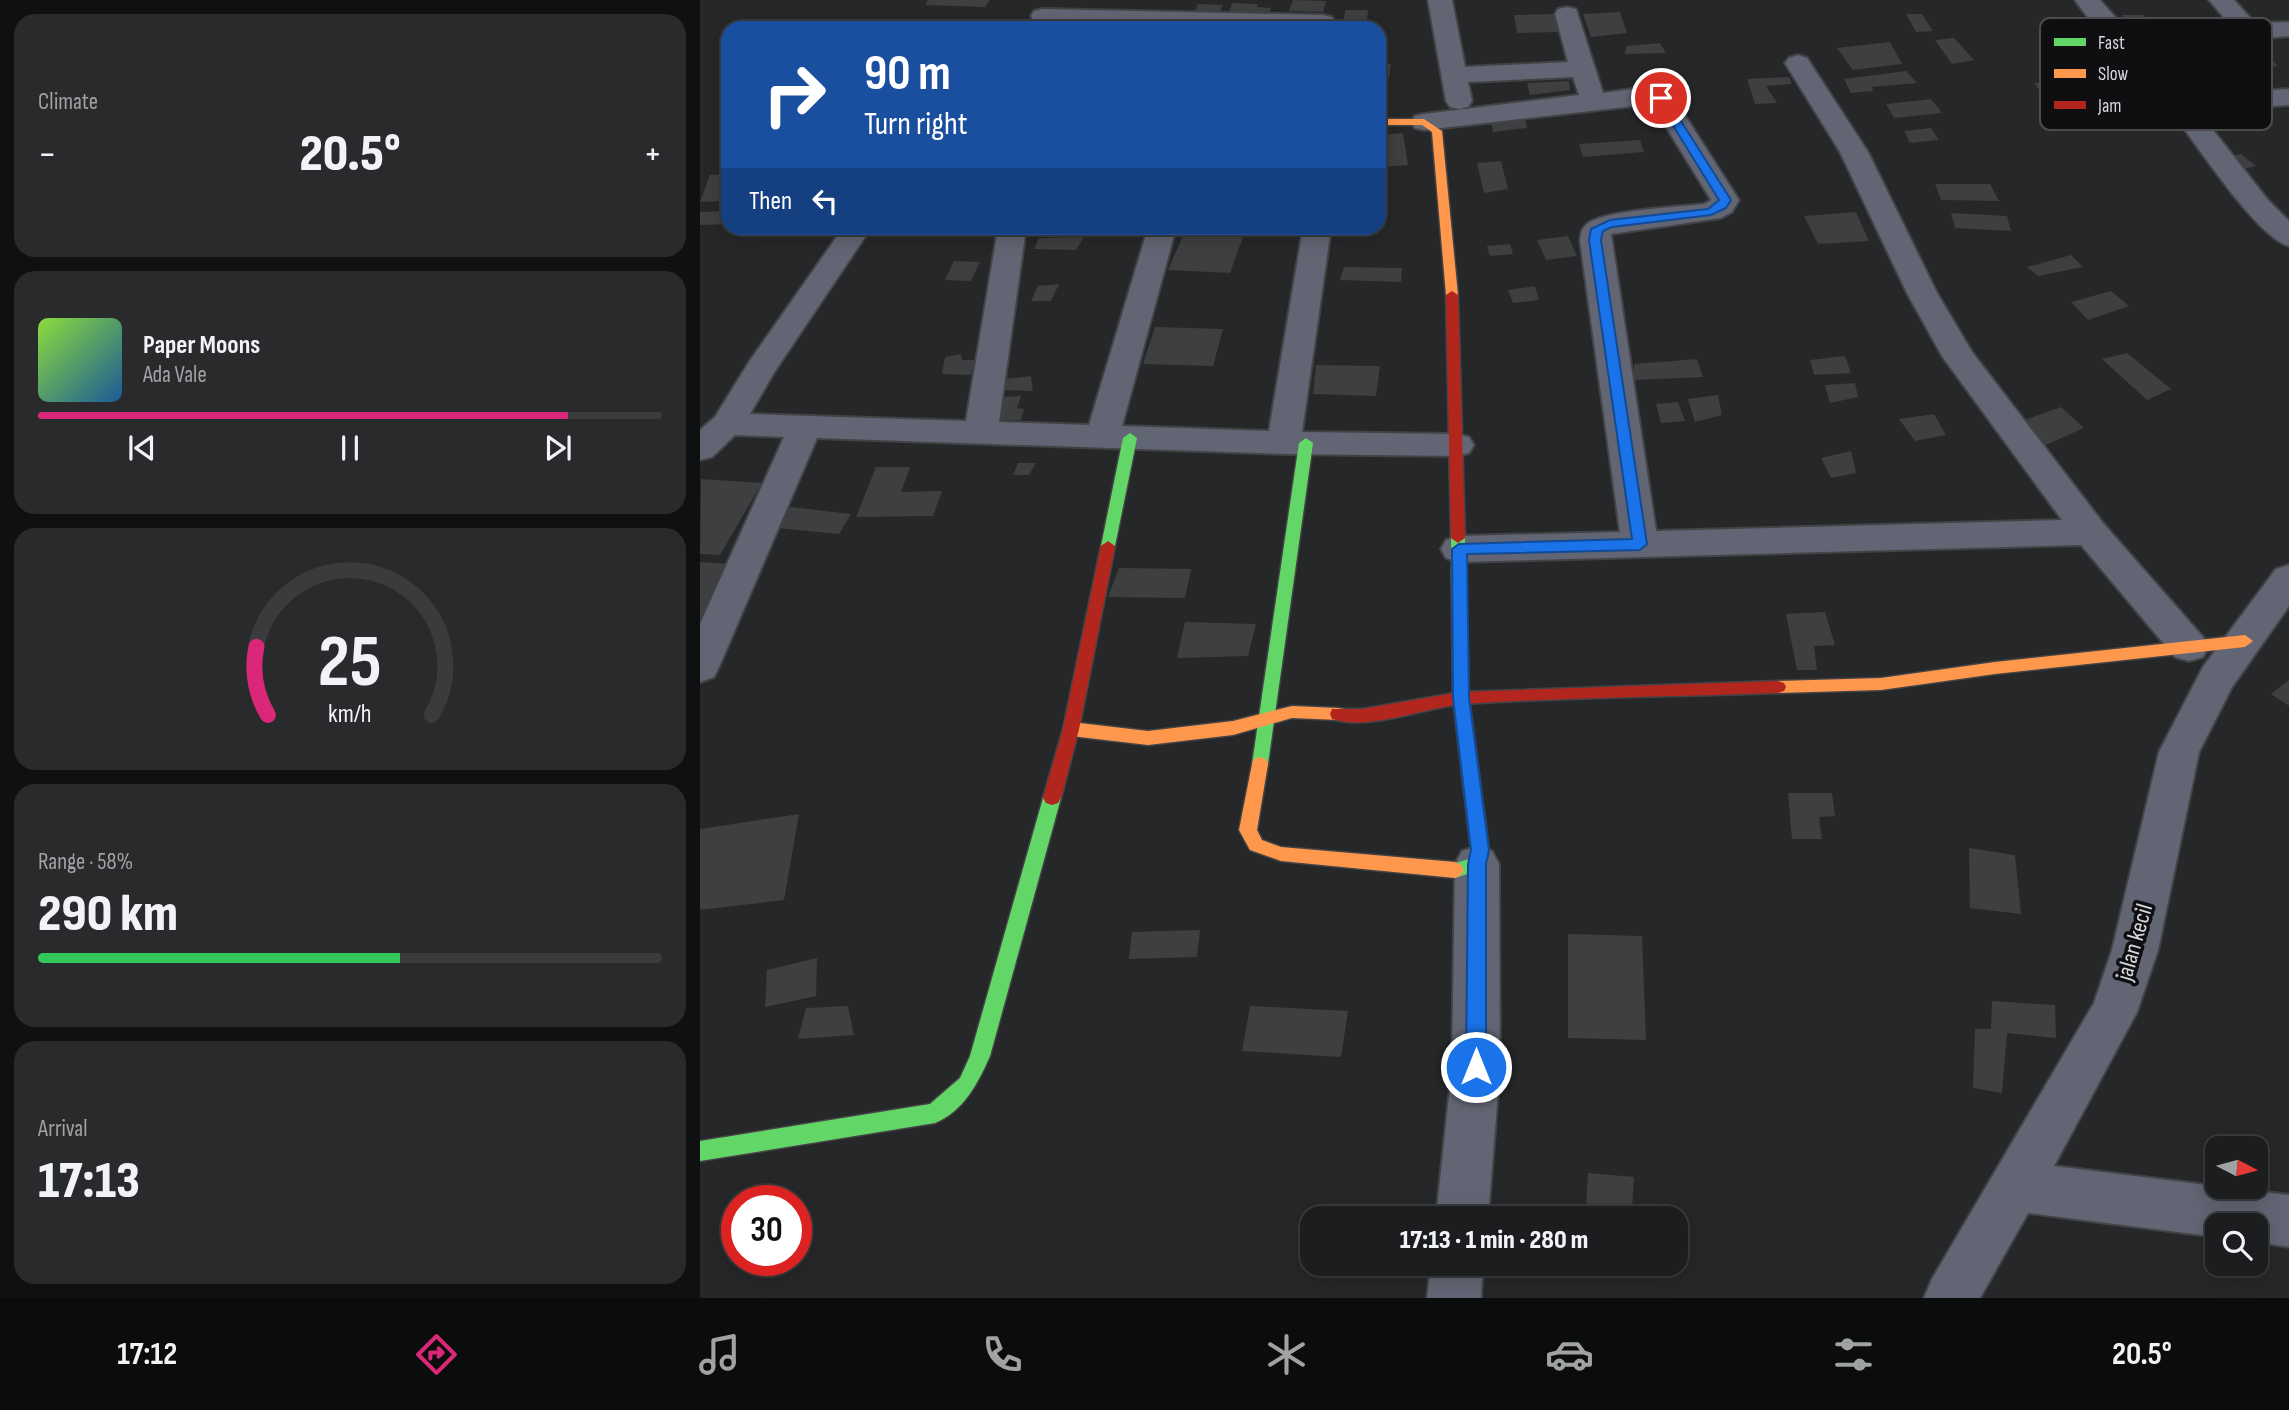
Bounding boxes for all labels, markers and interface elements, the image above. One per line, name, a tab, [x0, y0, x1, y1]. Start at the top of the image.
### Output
legend	[2040, 18, 2272, 130]
text: Fast	[2098, 32, 2125, 55]
text: 90 m	[864, 45, 951, 104]
icon: right	[749, 49, 840, 140]
text: Slow	[2098, 63, 2128, 86]
pin	[1631, 68, 1691, 128]
icon: arrive	[1642, 79, 1680, 117]
text: Climate	[38, 88, 98, 116]
text: Jam	[2097, 95, 2121, 118]
text: Turn right	[864, 105, 968, 144]
text: 20.5°	[299, 123, 401, 186]
text: −	[38, 132, 57, 177]
text: +	[643, 132, 662, 177]
icon: left	[806, 182, 844, 220]
text: Then	[749, 186, 792, 217]
text: Paper Moons	[143, 330, 260, 361]
text: Ada Vale	[143, 361, 207, 389]
icon: previous	[123, 429, 161, 467]
icon: pause	[331, 429, 369, 467]
icon: next	[539, 429, 577, 467]
text: 25	[318, 619, 382, 707]
text: km/h	[328, 699, 372, 730]
text: Range · 58%	[38, 848, 133, 876]
text: 290 km	[38, 883, 178, 946]
street label: jalan kecil	[2109, 901, 2159, 985]
position arrow	[1439, 1030, 1513, 1104]
text: Arrival	[38, 1115, 87, 1143]
north arrow	[2205, 1136, 2268, 1199]
map controls	[2205, 1136, 2268, 1276]
text: 17:13	[38, 1150, 140, 1213]
speed limit sign: 30	[721, 1185, 812, 1276]
button: search	[2205, 1213, 2268, 1276]
text: 17:13 · 1 min · 280 m	[1400, 1225, 1588, 1256]
icon: directions	[412, 1330, 461, 1379]
icon: music	[695, 1330, 744, 1379]
icon: phone	[978, 1330, 1027, 1379]
icon: climate	[1262, 1330, 1311, 1379]
icon: car	[1545, 1330, 1594, 1379]
icon: filters	[1829, 1330, 1878, 1379]
text: 17:12	[117, 1335, 177, 1374]
text: 20.5°	[2112, 1335, 2172, 1374]

